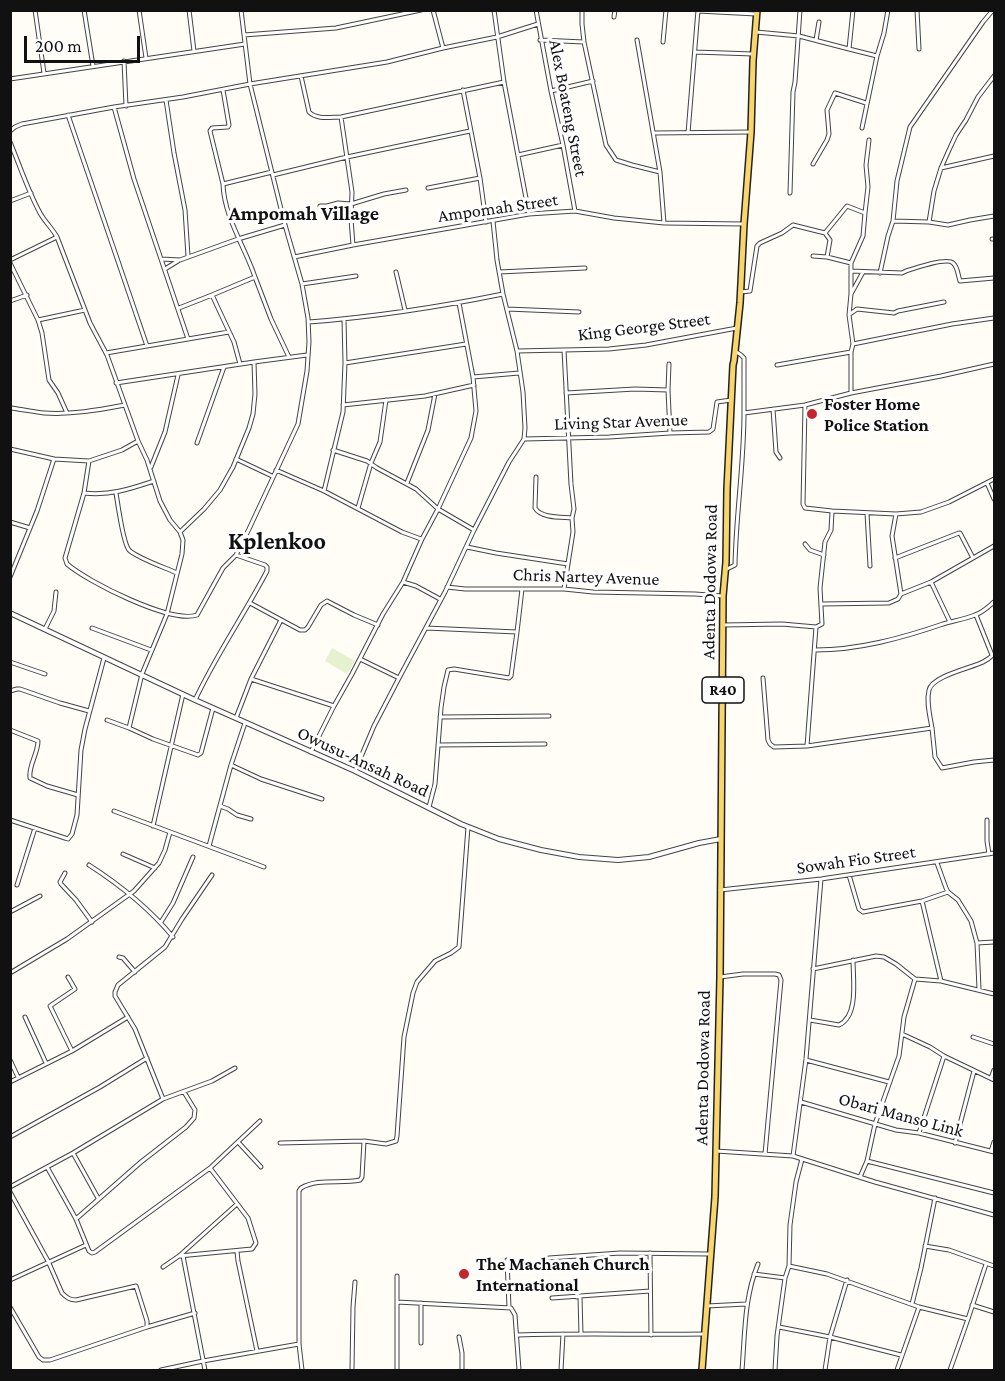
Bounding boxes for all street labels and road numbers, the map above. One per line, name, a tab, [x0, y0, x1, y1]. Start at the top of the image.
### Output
street label: Alex Boateng Street	[544, 38, 592, 178]
street label: Ampomah Street	[437, 189, 559, 227]
street label: King George Street	[577, 308, 711, 346]
street label: Living Star Avenue	[554, 409, 688, 435]
street label: Adenta Dodowa Road	[698, 504, 722, 660]
street label: Chris Nartey Avenue	[512, 564, 660, 590]
road number: R40	[702, 677, 744, 703]
street label: Owusu-Ansah Road	[294, 722, 432, 802]
street label: Sowah Fio Street	[795, 841, 917, 879]
street label: Adenta Dodowa Road	[691, 990, 715, 1146]
street label: Obari Manso Link	[836, 1088, 966, 1142]

